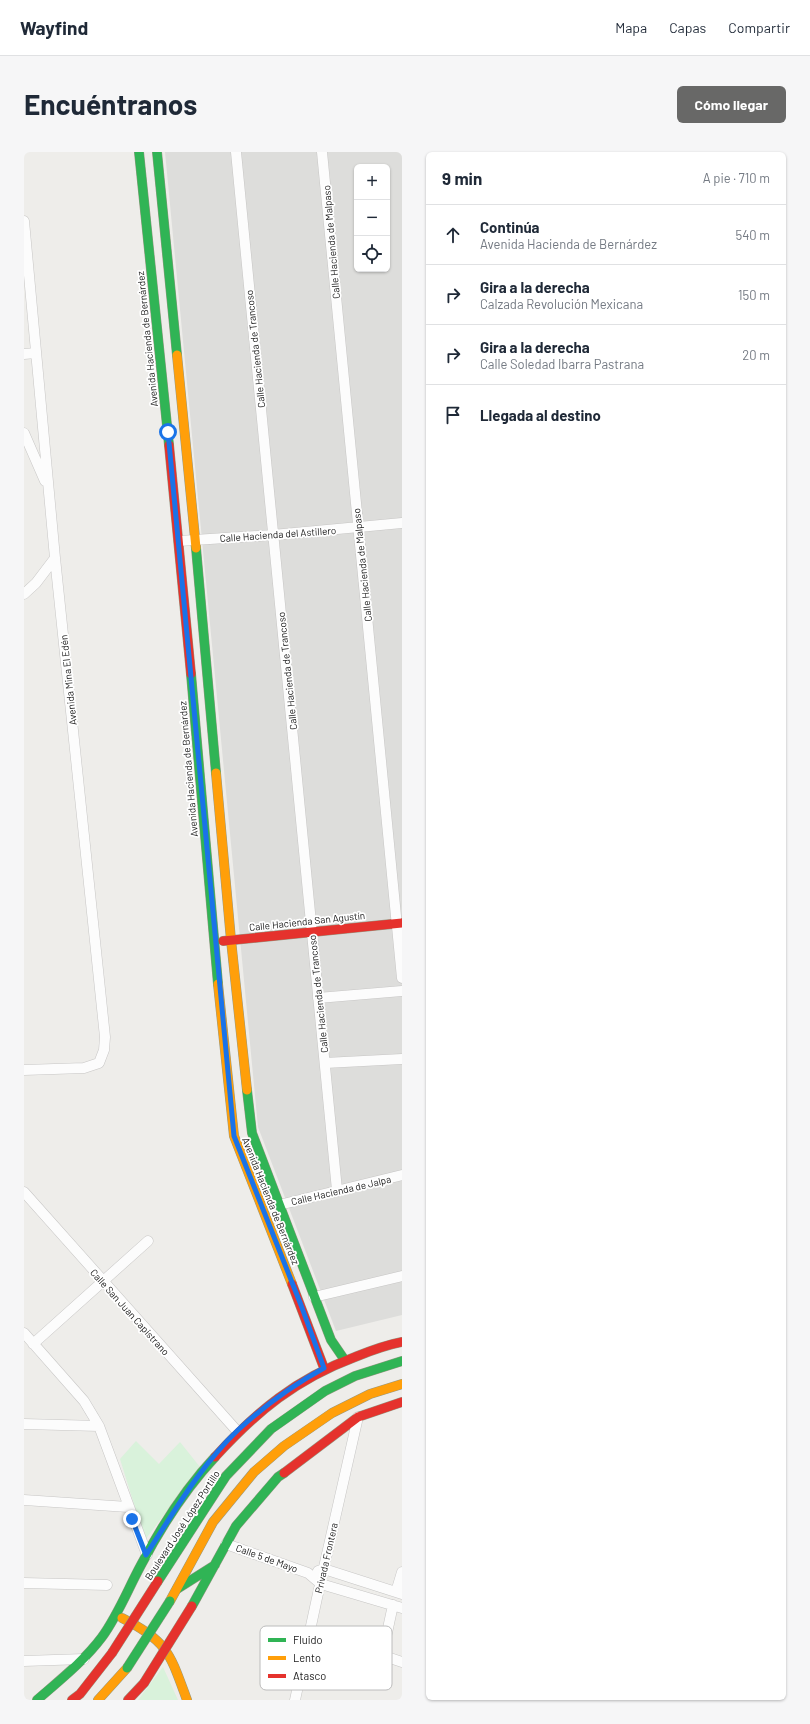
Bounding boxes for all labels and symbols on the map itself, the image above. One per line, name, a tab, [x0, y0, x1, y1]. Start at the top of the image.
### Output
street label: Calle Hacienda de Malpaso	[320, 185, 342, 299]
street label: Avenida Hacienda de Bernárdez	[134, 270, 160, 407]
street label: Calle Hacienda de Trancoso	[243, 289, 267, 409]
route start	[159, 423, 177, 441]
street label: Calle Hacienda de Malpaso	[350, 508, 374, 622]
street label: Calle Hacienda del Astillero	[219, 524, 337, 544]
street label: Calle Hacienda de Trancoso	[275, 611, 299, 731]
street label: Avenida Mina El Edén	[57, 634, 79, 726]
street label: Avenida Hacienda de Bernárdez	[176, 700, 200, 837]
street label: Calle Hacienda San Agustín	[248, 909, 366, 933]
street label: Calle Hacienda de Trancoso	[306, 934, 330, 1054]
street label: Avenida Hacienda de Bernárdez	[240, 1136, 302, 1267]
street label: Calle Hacienda de Jalpa	[290, 1173, 392, 1207]
street label: Calle San Juan Capistrano	[88, 1266, 172, 1358]
street label: Boulevard José López Portillo	[142, 1468, 222, 1582]
route end	[123, 1510, 141, 1528]
street label: Privada Frontera	[312, 1522, 340, 1594]
street label: Calle 5 de Mayo	[234, 1541, 300, 1575]
legend	[260, 1626, 392, 1690]
text: Fluido	[293, 1633, 322, 1646]
text: Lento	[293, 1651, 321, 1664]
text: Atasco	[293, 1669, 326, 1682]

